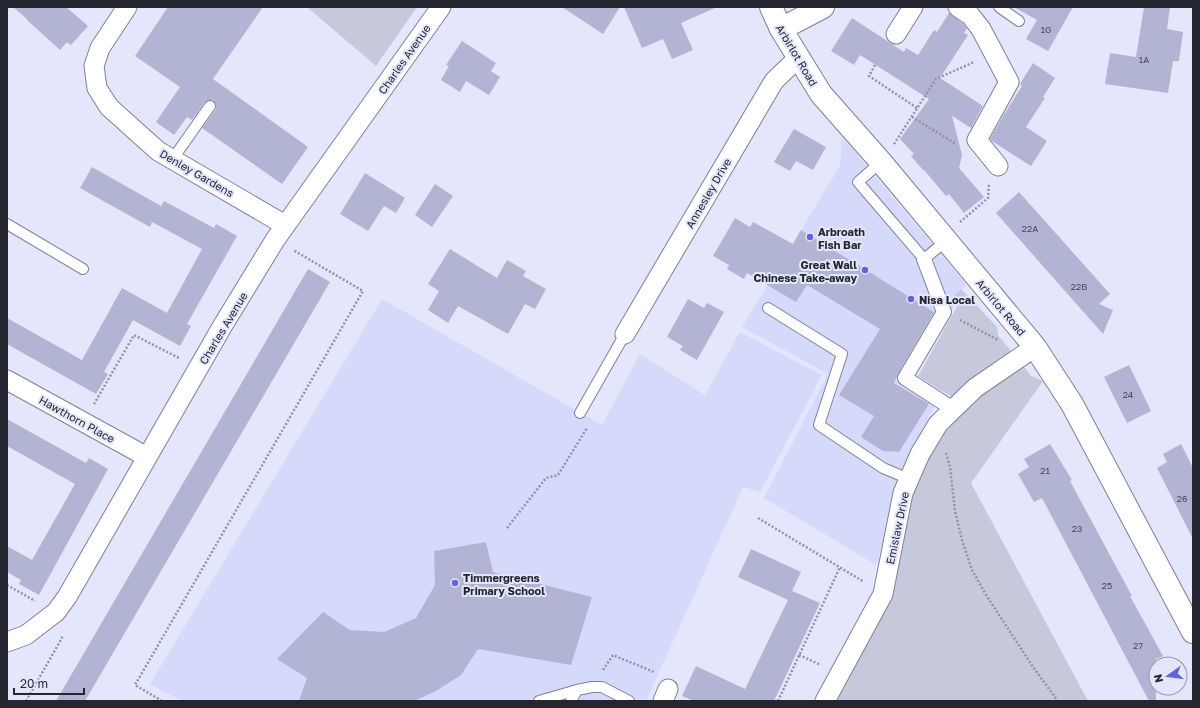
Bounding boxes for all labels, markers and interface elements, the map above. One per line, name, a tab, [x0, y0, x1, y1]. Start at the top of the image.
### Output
street label: Charles Avenue	[375, 22, 433, 96]
street label: Arbirlot Road	[773, 22, 821, 88]
house number: 1G	[1041, 24, 1051, 35]
house number: 1A	[1139, 54, 1149, 65]
street label: Denley Gardens	[158, 147, 236, 200]
street label: Annesley Drive	[683, 156, 733, 230]
house number: 22A	[1022, 223, 1038, 234]
place label: Arbroath Fish Bar	[818, 225, 865, 251]
marker: Arbroath Fish Bar	[805, 232, 815, 242]
place label: Great Wall Chinese Take-away	[754, 258, 857, 284]
marker: Great Wall Chinese Take-away	[860, 265, 870, 275]
street label: Arbirlot Road	[974, 276, 1028, 338]
house number: 22B	[1071, 281, 1087, 292]
street label: Charles Avenue	[196, 290, 250, 366]
place label: Nisa Local	[919, 293, 975, 306]
marker: Nisa Local	[906, 294, 916, 304]
house number: 24	[1123, 389, 1134, 400]
street label: Hawthorn Place	[37, 393, 117, 445]
house number: 21	[1040, 465, 1050, 476]
street label: Emislaw Drive	[883, 491, 911, 565]
house number: 26	[1177, 493, 1187, 504]
house number: 23	[1072, 523, 1082, 534]
place label: Timmergreens Primary School	[463, 571, 545, 597]
marker: Timmergreens Primary School	[450, 578, 460, 588]
house number: 25	[1102, 580, 1112, 591]
house number: 27	[1133, 640, 1143, 651]
north arrow	[1148, 656, 1188, 696]
scale bar	[14, 670, 84, 696]
text: N	[1150, 673, 1165, 684]
text: 20 m	[20, 676, 48, 691]

